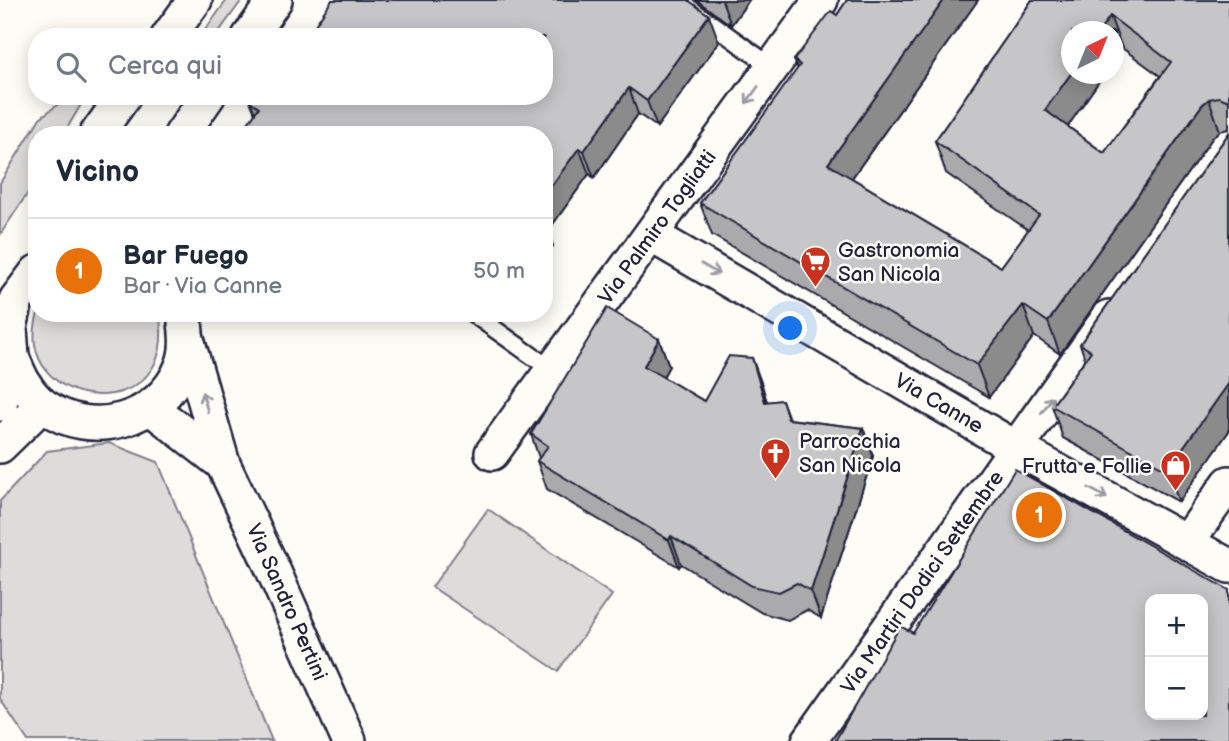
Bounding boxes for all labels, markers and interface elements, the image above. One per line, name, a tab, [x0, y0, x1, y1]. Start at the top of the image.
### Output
north arrow	[1061, 21, 1124, 84]
search box	[28, 28, 553, 105]
icon: search	[52, 48, 90, 86]
text: Cerca qui	[108, 51, 222, 82]
one-way arrow	[745, 85, 759, 104]
street label: Via Palmiro Togliatti	[593, 145, 722, 309]
text: Vicino	[56, 154, 139, 190]
place label: Gastronomia San Nicola	[838, 238, 960, 287]
text: Bar Fuego	[123, 241, 248, 272]
supermarket icon: Gastronomia San Nicola	[798, 245, 832, 289]
text: 1	[74, 257, 84, 285]
text: 50 m	[473, 257, 525, 285]
one-way arrow	[699, 262, 719, 276]
text: Bar · Via Canne	[123, 272, 282, 300]
your location	[773, 311, 807, 345]
street label: Via Canne	[890, 368, 988, 439]
one-way arrow	[198, 391, 211, 413]
one-way arrow	[1040, 396, 1054, 415]
place label: Parrocchia San Nicola	[799, 429, 901, 478]
church icon: Parrocchia San Nicola	[759, 436, 793, 480]
shop icon: Frutta e Follie	[1158, 449, 1192, 493]
place label: Frutta e Follie	[1022, 454, 1152, 479]
street label: Via Martiri Dodici Settembre	[836, 466, 1009, 699]
one-way arrow	[1087, 486, 1107, 500]
pin: 1	[1016, 489, 1062, 541]
street label: Via Sandro Pertini	[241, 520, 332, 684]
map controls	[1145, 594, 1208, 720]
button: +	[1145, 594, 1208, 657]
button: −	[1145, 657, 1208, 720]

